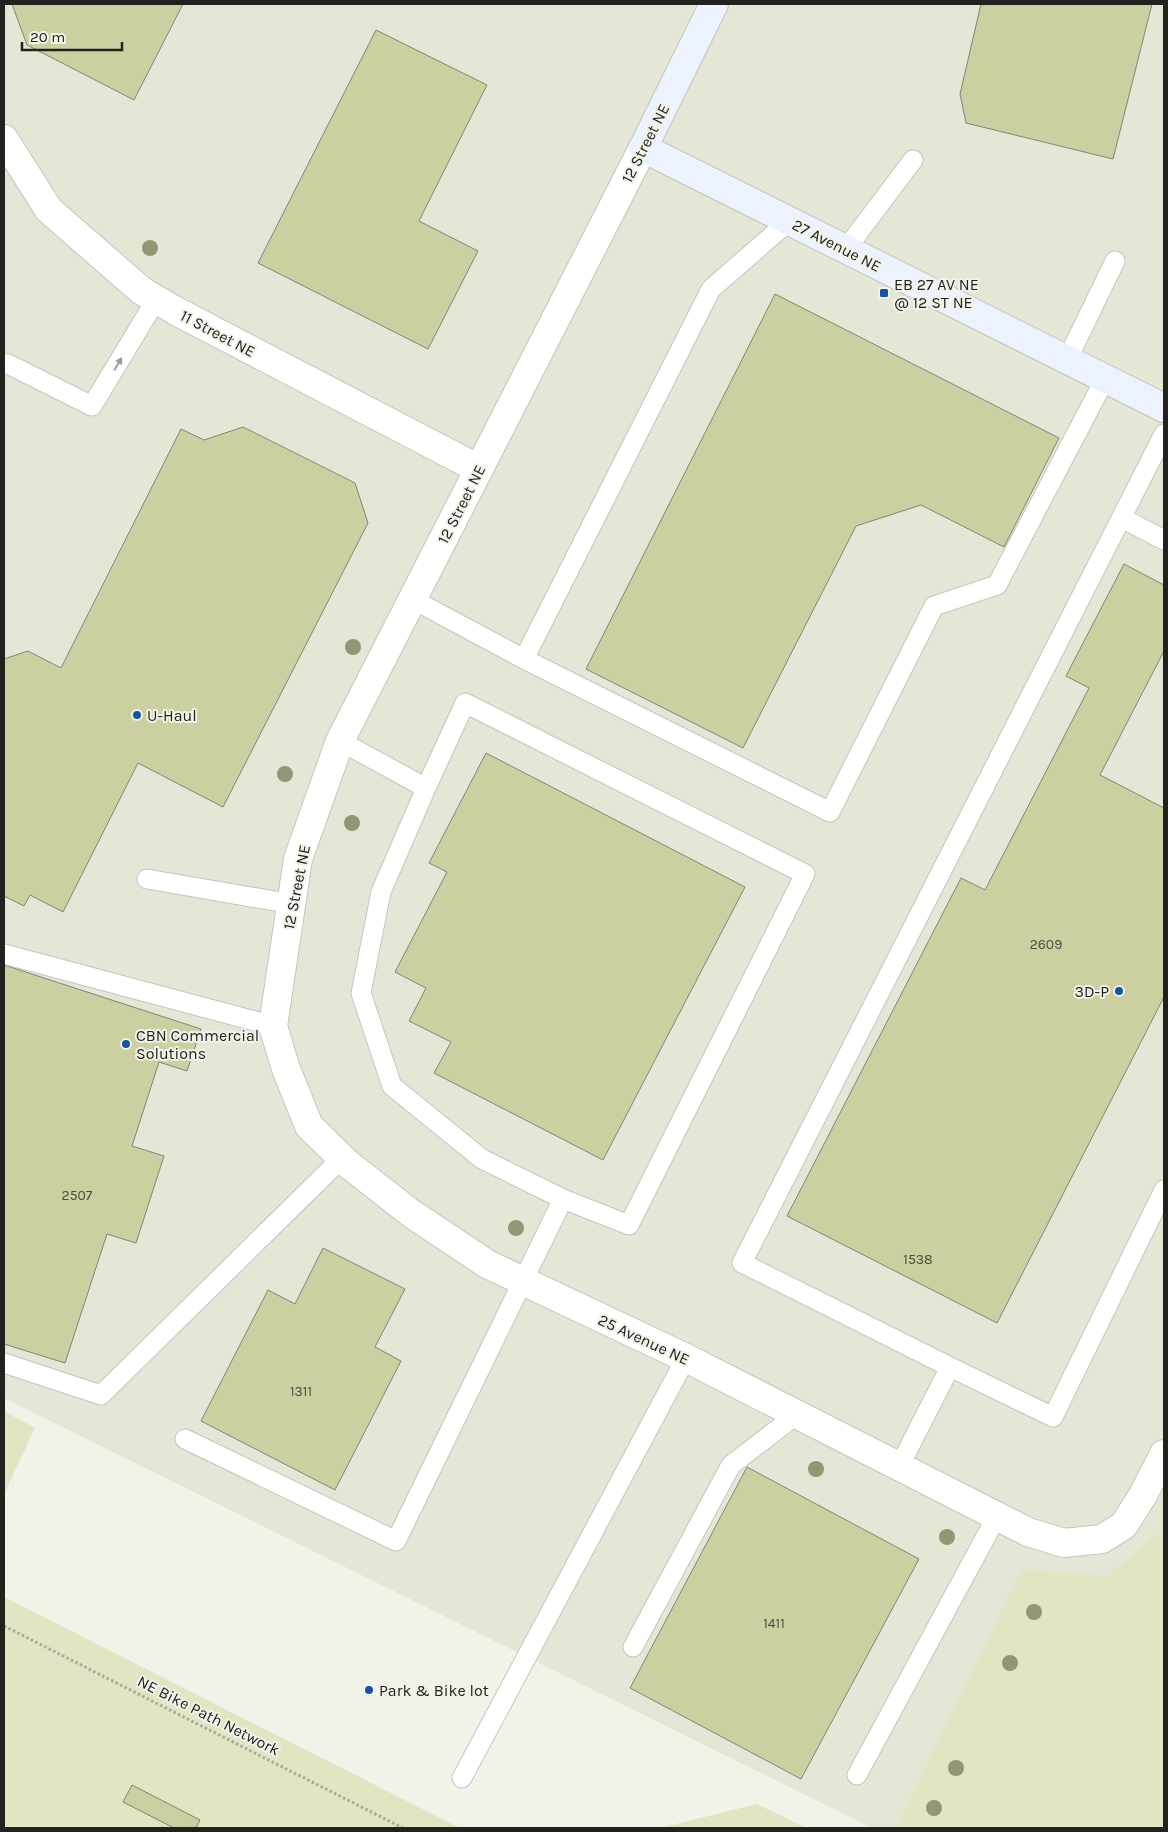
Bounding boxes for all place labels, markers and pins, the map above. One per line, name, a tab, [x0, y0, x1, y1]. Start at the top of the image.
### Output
place label: EB 27 AV NE @ 12 ST NE	[894, 275, 979, 312]
marker: EB 27 AV NE @ 12 ST NE	[878, 287, 890, 299]
place label: U-Haul	[147, 706, 197, 725]
marker: U-Haul	[131, 709, 143, 721]
place label: 3D-P	[1075, 982, 1109, 1001]
marker: 3D-P	[1113, 985, 1125, 997]
place label: CBN Commercial Solutions	[136, 1026, 259, 1063]
marker: CBN Commercial Solutions	[120, 1038, 132, 1050]
place label: Park & Bike lot	[379, 1681, 489, 1700]
marker: Park & Bike lot	[363, 1684, 375, 1696]

